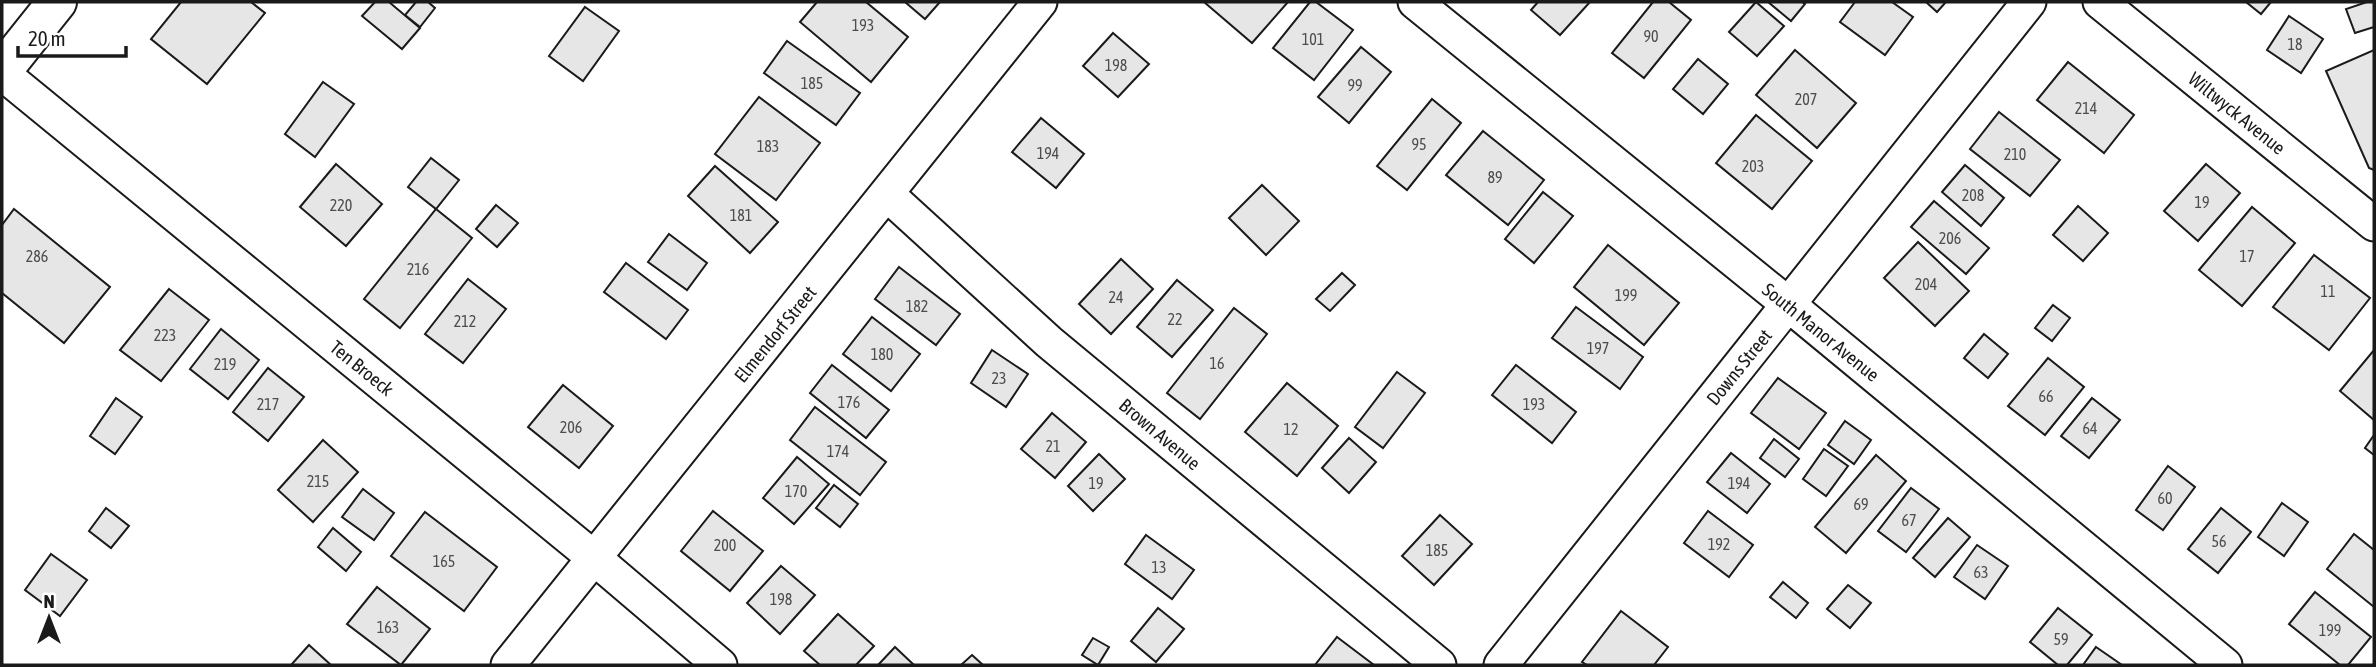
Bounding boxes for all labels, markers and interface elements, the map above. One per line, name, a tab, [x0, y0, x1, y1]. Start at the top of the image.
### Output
scale bar	[18, 14, 126, 58]
house number: 193	[852, 16, 874, 34]
text: 20 m	[28, 26, 66, 50]
house number: 90	[1643, 27, 1659, 45]
house number: 101	[1302, 30, 1324, 48]
house number: 18	[2287, 35, 2303, 53]
house number: 198	[1105, 56, 1127, 74]
street label: Wiltwyck Avenue	[2184, 67, 2290, 159]
house number: 185	[801, 74, 823, 92]
house number: 99	[1347, 76, 1363, 94]
house number: 207	[1795, 90, 1817, 108]
house number: 214	[2075, 99, 2097, 117]
house number: 95	[1411, 135, 1427, 153]
house number: 183	[757, 137, 779, 155]
house number: 194	[1037, 144, 1059, 162]
house number: 210	[2004, 145, 2026, 163]
house number: 203	[1742, 157, 1764, 175]
house number: 89	[1487, 168, 1503, 186]
house number: 208	[1962, 186, 1984, 204]
house number: 19	[2194, 193, 2210, 211]
house number: 220	[330, 196, 352, 214]
house number: 181	[730, 206, 752, 224]
house number: 206	[1939, 229, 1961, 247]
house number: 286	[26, 247, 48, 265]
house number: 17	[2239, 247, 2255, 265]
house number: 216	[407, 260, 429, 278]
house number: 204	[1915, 275, 1937, 293]
street label: South Manor Avenue	[1758, 278, 1884, 386]
street label: Elmendorf Street	[729, 281, 821, 387]
house number: 11	[2320, 282, 2336, 300]
house number: 199	[1615, 286, 1637, 304]
house number: 24	[1108, 288, 1124, 306]
house number: 182	[906, 297, 928, 315]
house number: 22	[1167, 310, 1183, 328]
house number: 212	[454, 312, 476, 330]
street label: Downs Street	[1702, 325, 1776, 409]
house number: 223	[154, 326, 176, 344]
street label: Ten Broeck	[326, 336, 399, 401]
house number: 197	[1587, 339, 1609, 357]
house number: 180	[871, 345, 893, 363]
house number: 16	[1209, 354, 1225, 372]
house number: 219	[214, 355, 236, 373]
house number: 23	[991, 369, 1007, 387]
house number: 66	[2038, 387, 2054, 405]
house number: 176	[838, 393, 860, 411]
street label: Brown Avenue	[1115, 394, 1205, 474]
house number: 217	[257, 395, 279, 413]
house number: 193	[1523, 395, 1545, 413]
house number: 206	[560, 418, 582, 436]
house number: 64	[2082, 419, 2098, 437]
house number: 12	[1283, 420, 1299, 438]
house number: 21	[1045, 437, 1061, 455]
house number: 174	[827, 442, 849, 460]
house number: 215	[307, 472, 329, 490]
house number: 19	[1088, 474, 1104, 492]
house number: 194	[1728, 474, 1750, 492]
house number: 170	[785, 482, 807, 500]
house number: 60	[2157, 489, 2173, 507]
house number: 69	[1853, 495, 1869, 513]
house number: 67	[1901, 511, 1917, 529]
house number: 56	[2211, 532, 2227, 550]
house number: 192	[1708, 535, 1730, 553]
house number: 200	[714, 536, 736, 554]
house number: 185	[1426, 541, 1448, 559]
house number: 165	[433, 552, 455, 570]
house number: 13	[1151, 558, 1167, 576]
house number: 63	[1973, 563, 1989, 581]
north arrow	[14, 583, 84, 653]
text: N	[43, 590, 55, 612]
house number: 198	[770, 590, 792, 608]
house number: 163	[377, 618, 399, 636]
house number: 199	[2319, 621, 2341, 639]
house number: 59	[2053, 630, 2069, 648]

